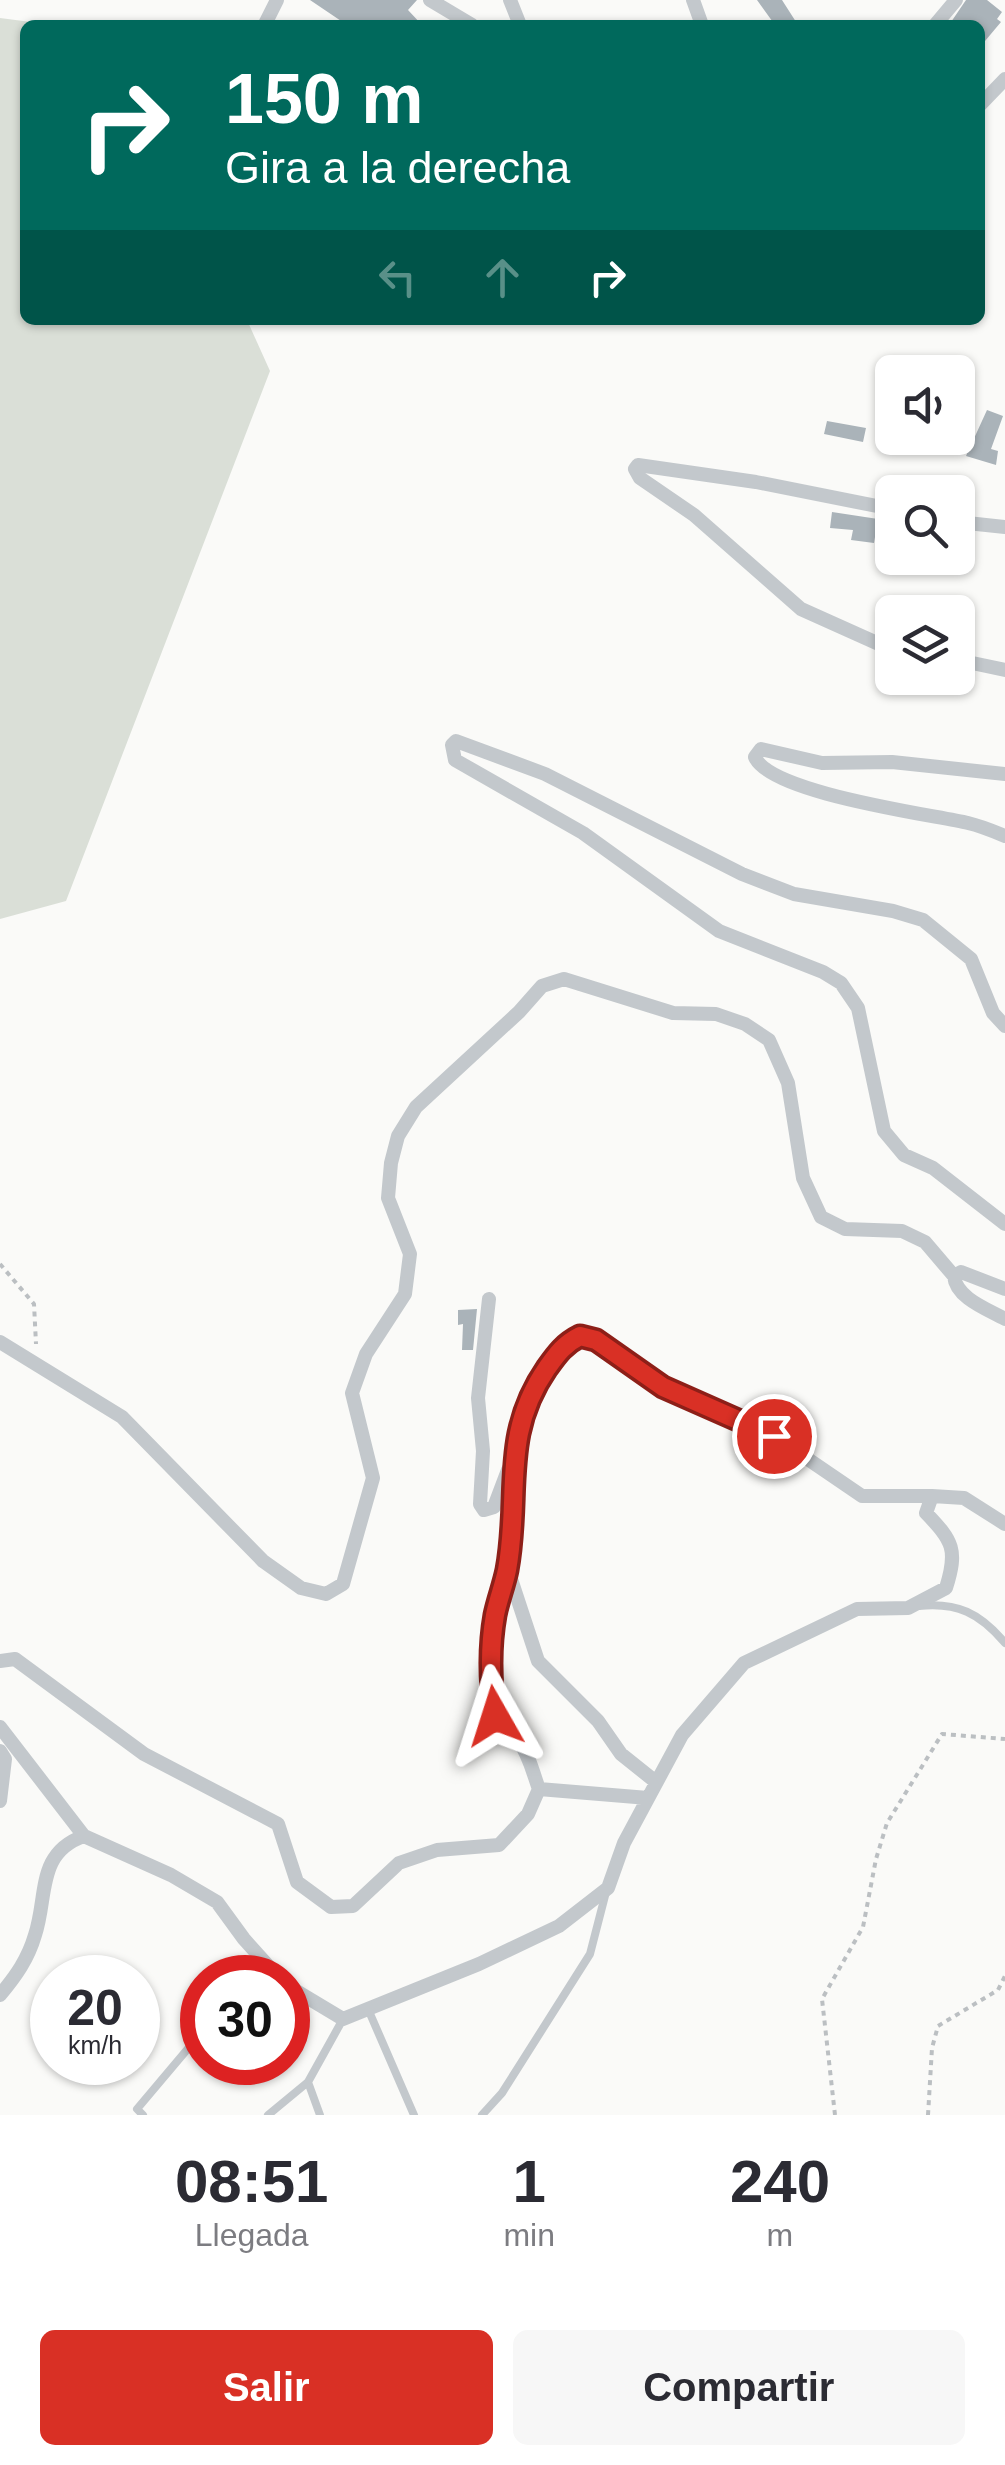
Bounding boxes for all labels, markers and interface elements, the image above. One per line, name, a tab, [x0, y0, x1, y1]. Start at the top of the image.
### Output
icon: right	[60, 60, 190, 190]
text: 150 m	[225, 60, 423, 138]
text: Gira a la derecha	[225, 142, 570, 193]
icon: left	[370, 250, 425, 305]
icon: ahead	[475, 250, 530, 305]
icon: right	[580, 250, 635, 305]
map controls	[875, 355, 975, 695]
button: sound	[875, 355, 975, 455]
button: search	[875, 475, 975, 575]
button: layers	[875, 595, 975, 695]
pin	[732, 1394, 817, 1479]
icon: arrive	[747, 1409, 802, 1464]
position arrow	[443, 1664, 547, 1768]
speed limit sign: 30	[180, 1955, 310, 2085]
text: 20	[67, 1980, 123, 2036]
text: km/h	[68, 2031, 122, 2059]
text: 08:51	[175, 2148, 328, 2215]
text: 1	[512, 2148, 546, 2215]
text: 240	[730, 2148, 830, 2215]
text: Llegada	[195, 2217, 309, 2253]
text: min	[503, 2217, 555, 2253]
text: m	[767, 2217, 793, 2253]
button: Salir	[40, 2330, 493, 2445]
button: Compartir	[513, 2330, 965, 2445]

